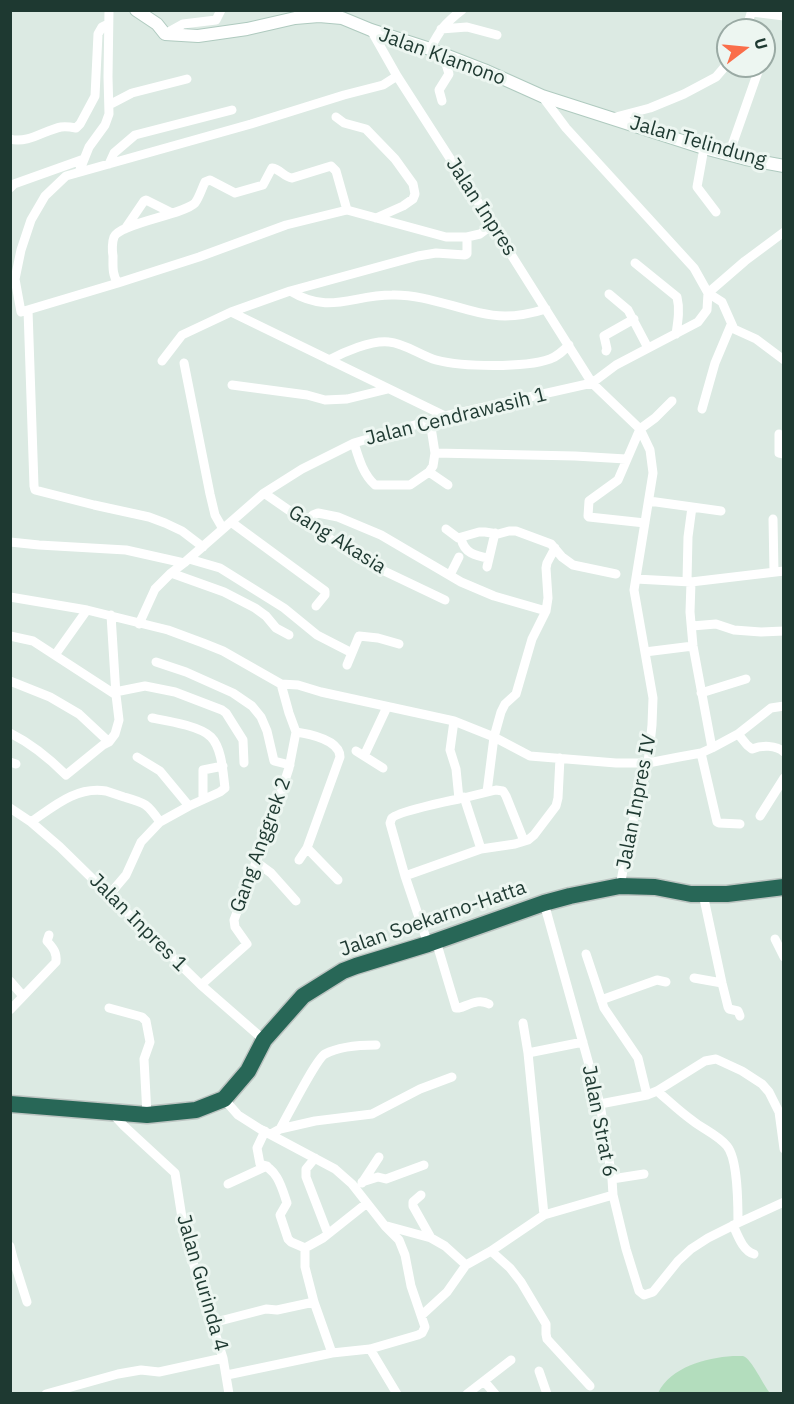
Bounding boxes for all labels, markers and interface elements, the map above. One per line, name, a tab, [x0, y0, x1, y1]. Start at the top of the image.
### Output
north arrow	[716, 18, 776, 78]
street label: Jalan Klamono	[375, 23, 509, 91]
text: U	[750, 35, 773, 52]
street label: Jalan Telindung	[627, 111, 769, 173]
street label: Jalan Inpres	[440, 153, 522, 261]
street label: Jalan Cendrawasih 1	[363, 383, 549, 451]
street label: Gang Akasia	[284, 501, 390, 579]
street label: Jalan Inpres IV	[612, 733, 662, 871]
street label: Gang Anggrek 2	[225, 774, 297, 916]
street label: Jalan Inpres 1	[84, 869, 192, 977]
street label: Jalan Soekarno-Hatta	[337, 876, 529, 962]
street label: Jalan Strat 6	[576, 1063, 622, 1179]
street label: Jalan Gurinda 4	[171, 1212, 233, 1354]

